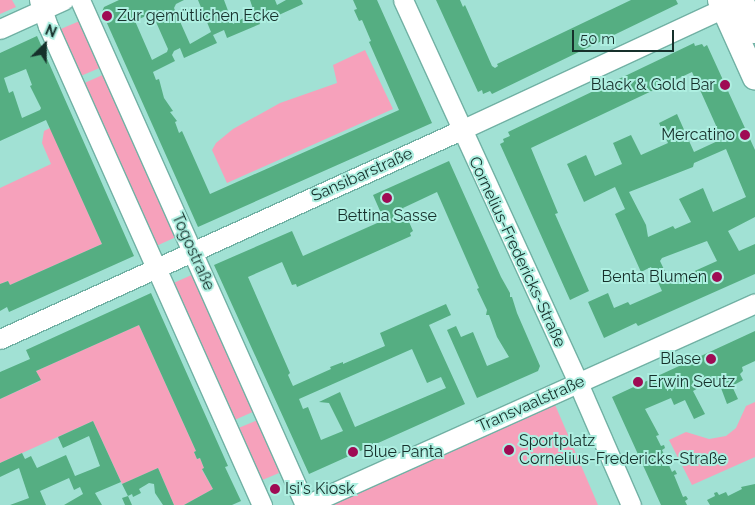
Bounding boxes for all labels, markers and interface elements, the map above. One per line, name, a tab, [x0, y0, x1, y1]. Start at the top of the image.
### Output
place label: Zur gemütlichen Ecke	[117, 6, 279, 26]
marker: Zur gemütlichen Ecke	[101, 10, 113, 22]
north arrow	[20, 20, 70, 70]
scale bar	[575, 20, 678, 52]
text: N	[43, 22, 59, 41]
text: 50 m	[580, 30, 615, 48]
place label: Black & Gold Bar	[591, 75, 715, 95]
marker: Black & Gold Bar	[719, 79, 731, 91]
place label: Mercatino	[661, 125, 735, 145]
marker: Mercatino	[739, 129, 751, 141]
street label: Sansibarstraße	[308, 144, 416, 206]
street label: Cornelius-Fredericks-Straße	[464, 154, 570, 350]
marker: Bettina Sasse	[381, 192, 393, 204]
place label: Bettina Sasse	[337, 206, 437, 226]
street label: Togostraße	[167, 210, 219, 294]
place label: Benta Blumen	[602, 267, 707, 287]
marker: Benta Blumen	[711, 271, 723, 283]
place label: Blase	[660, 349, 701, 369]
marker: Blase	[705, 353, 717, 365]
street label: Transvaalstraße	[474, 372, 588, 436]
place label: Erwin Seutz	[648, 372, 735, 392]
marker: Erwin Seutz	[632, 376, 644, 388]
place label: Sportplatz Cornelius-Fredericks-Straße	[519, 431, 727, 469]
place label: Blue Panta	[363, 442, 443, 462]
marker: Sportplatz Cornelius-Fredericks-Straße	[503, 444, 515, 456]
marker: Blue Panta	[347, 446, 359, 458]
place label: Isi's Kiosk	[285, 479, 354, 499]
marker: Isi's Kiosk	[269, 483, 281, 495]

